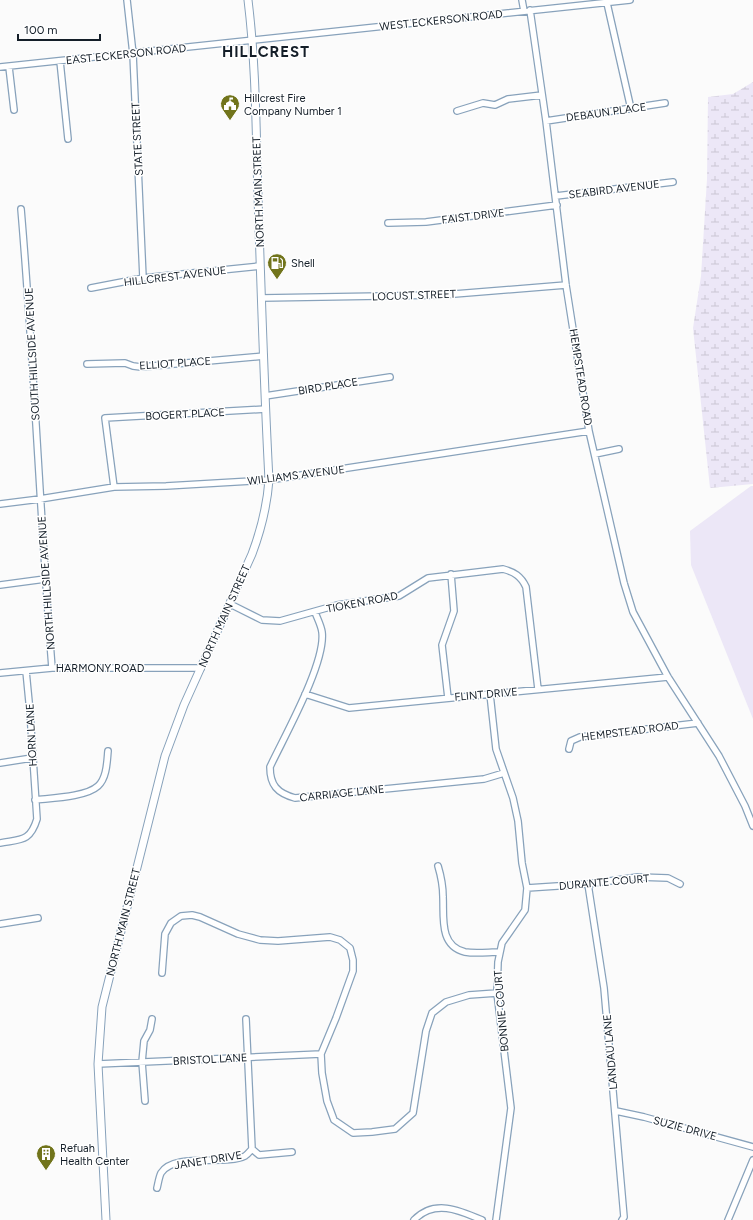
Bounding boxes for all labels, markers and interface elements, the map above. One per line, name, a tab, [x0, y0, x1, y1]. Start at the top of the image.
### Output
street label: WEST ECKERSON ROAD	[379, 8, 504, 33]
scale bar	[18, 16, 100, 42]
text: 100 m	[24, 23, 58, 37]
street label: EAST ECKERSON ROAD	[65, 42, 187, 67]
district label: HILLCREST	[222, 43, 310, 61]
place label: Hillcrest Fire Company Number 1	[244, 92, 342, 118]
public building icon: Hillcrest Fire Company Number 1	[219, 93, 241, 121]
street label: DEBAUN PLACE	[565, 100, 647, 125]
street label: STATE STREET	[129, 102, 146, 176]
street label: NORTH MAIN STREET	[250, 136, 267, 248]
street label: SEABIRD AVENUE	[568, 177, 660, 202]
street label: FAIST DRIVE	[441, 206, 505, 227]
fuel station icon: Shell	[266, 252, 288, 280]
place label: Shell	[291, 257, 315, 270]
street label: HILLCREST AVENUE	[123, 264, 227, 289]
street label: SOUTH HILLSIDE AVENUE	[23, 287, 42, 421]
street label: LOCUST STREET	[372, 288, 456, 303]
street label: HEMPSTEAD ROAD	[566, 328, 595, 427]
street label: ELLIOT PLACE	[139, 355, 211, 372]
street label: BIRD PLACE	[297, 375, 359, 398]
street label: BOGERT PLACE	[145, 406, 225, 423]
street label: WILLIAMS AVENUE	[247, 463, 346, 488]
street label: NORTH HILLSIDE AVENUE	[35, 516, 58, 650]
street label: NORTH MAIN STREET	[196, 563, 253, 669]
street label: TIOKEN ROAD	[325, 589, 399, 616]
street label: HARMONY ROAD	[56, 662, 145, 675]
street label: FLINT DRIVE	[454, 685, 518, 704]
street label: HORN LANE	[23, 703, 40, 767]
street label: HEMPSTEAD ROAD	[581, 719, 680, 744]
street label: CARRIAGE LANE	[299, 783, 385, 804]
street label: NORTH MAIN STREET	[104, 867, 143, 977]
street label: DURANTE COURT	[558, 872, 650, 893]
street label: BONNIE COURT	[491, 970, 512, 1052]
street label: LANDAU LANE	[601, 1014, 620, 1090]
street label: BRISTOL LANE	[172, 1051, 248, 1068]
street label: SUZIE DRIVE	[652, 1114, 718, 1143]
place label: Refuah Health Center	[60, 1142, 130, 1168]
building icon: Refuah Health Center	[35, 1143, 57, 1171]
street label: JANET DRIVE	[173, 1149, 243, 1172]

